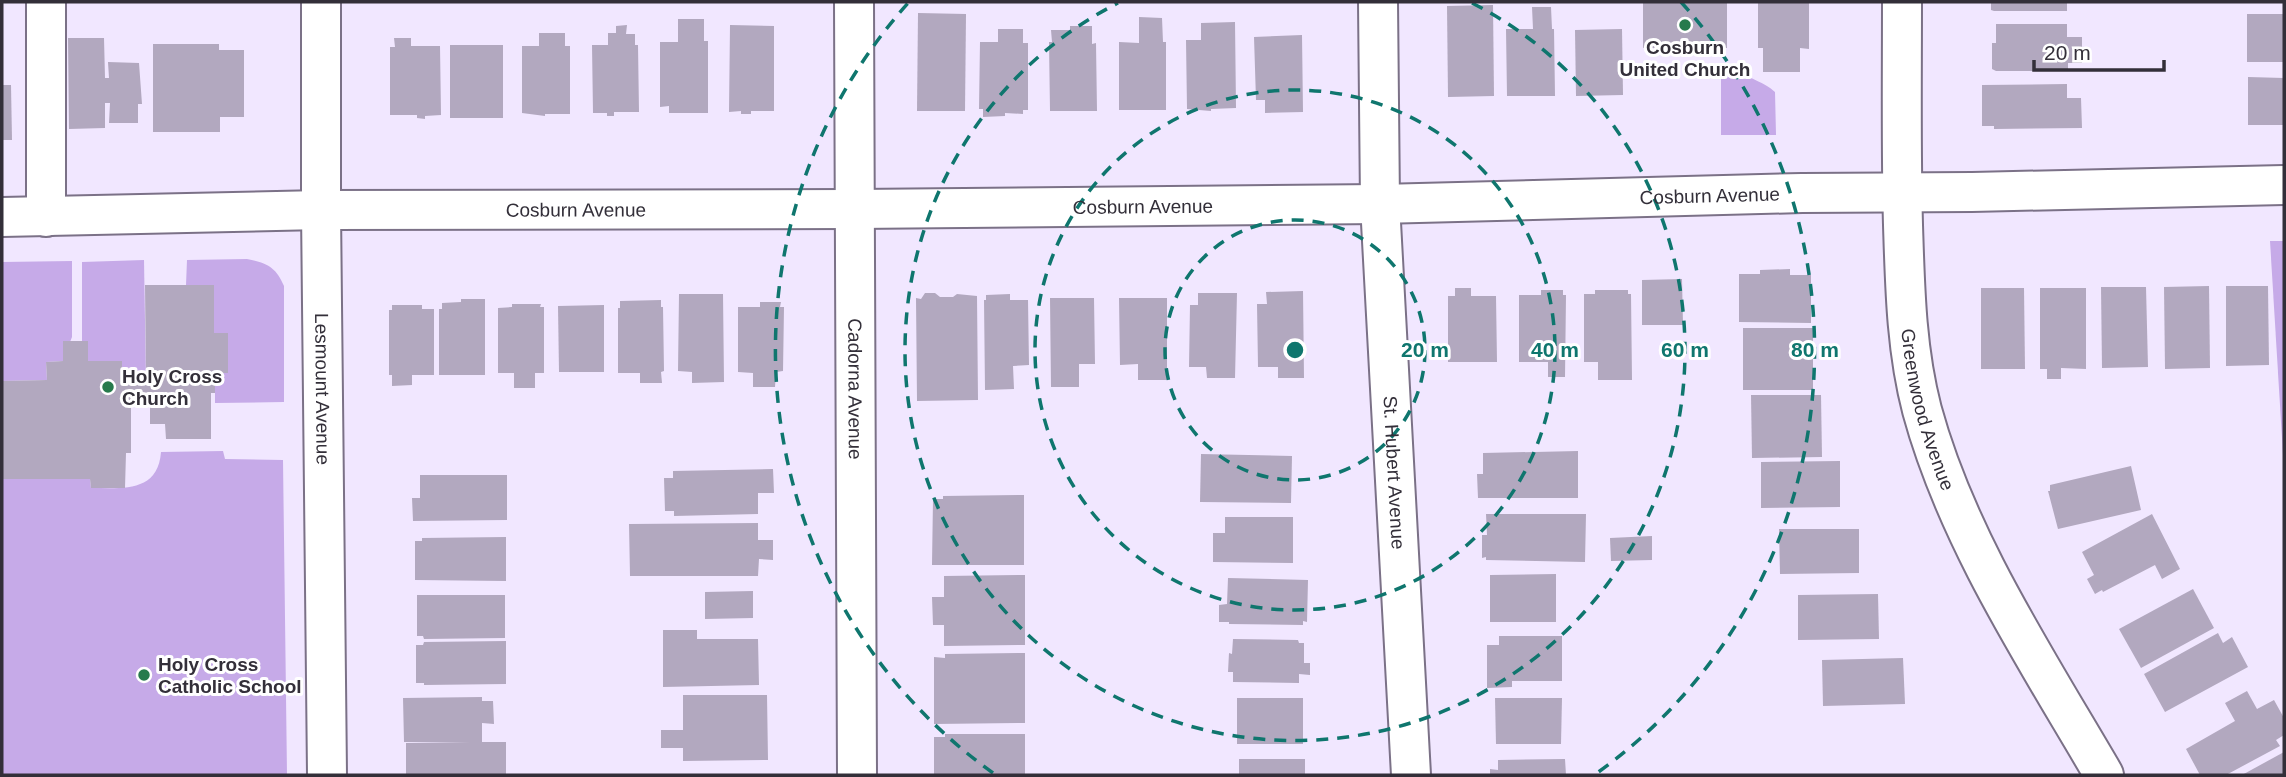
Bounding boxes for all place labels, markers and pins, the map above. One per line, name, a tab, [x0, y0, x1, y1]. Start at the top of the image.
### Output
marker: Cosburn United Church	[1677, 17, 1693, 33]
place label: Cosburn United Church	[1620, 37, 1750, 80]
centre of rings	[1283, 338, 1307, 362]
place label: Holy Cross Church	[122, 366, 222, 409]
marker: Holy Cross Church	[100, 379, 116, 395]
place label: Holy Cross Catholic School	[158, 654, 302, 697]
marker: Holy Cross Catholic School	[136, 667, 152, 683]

